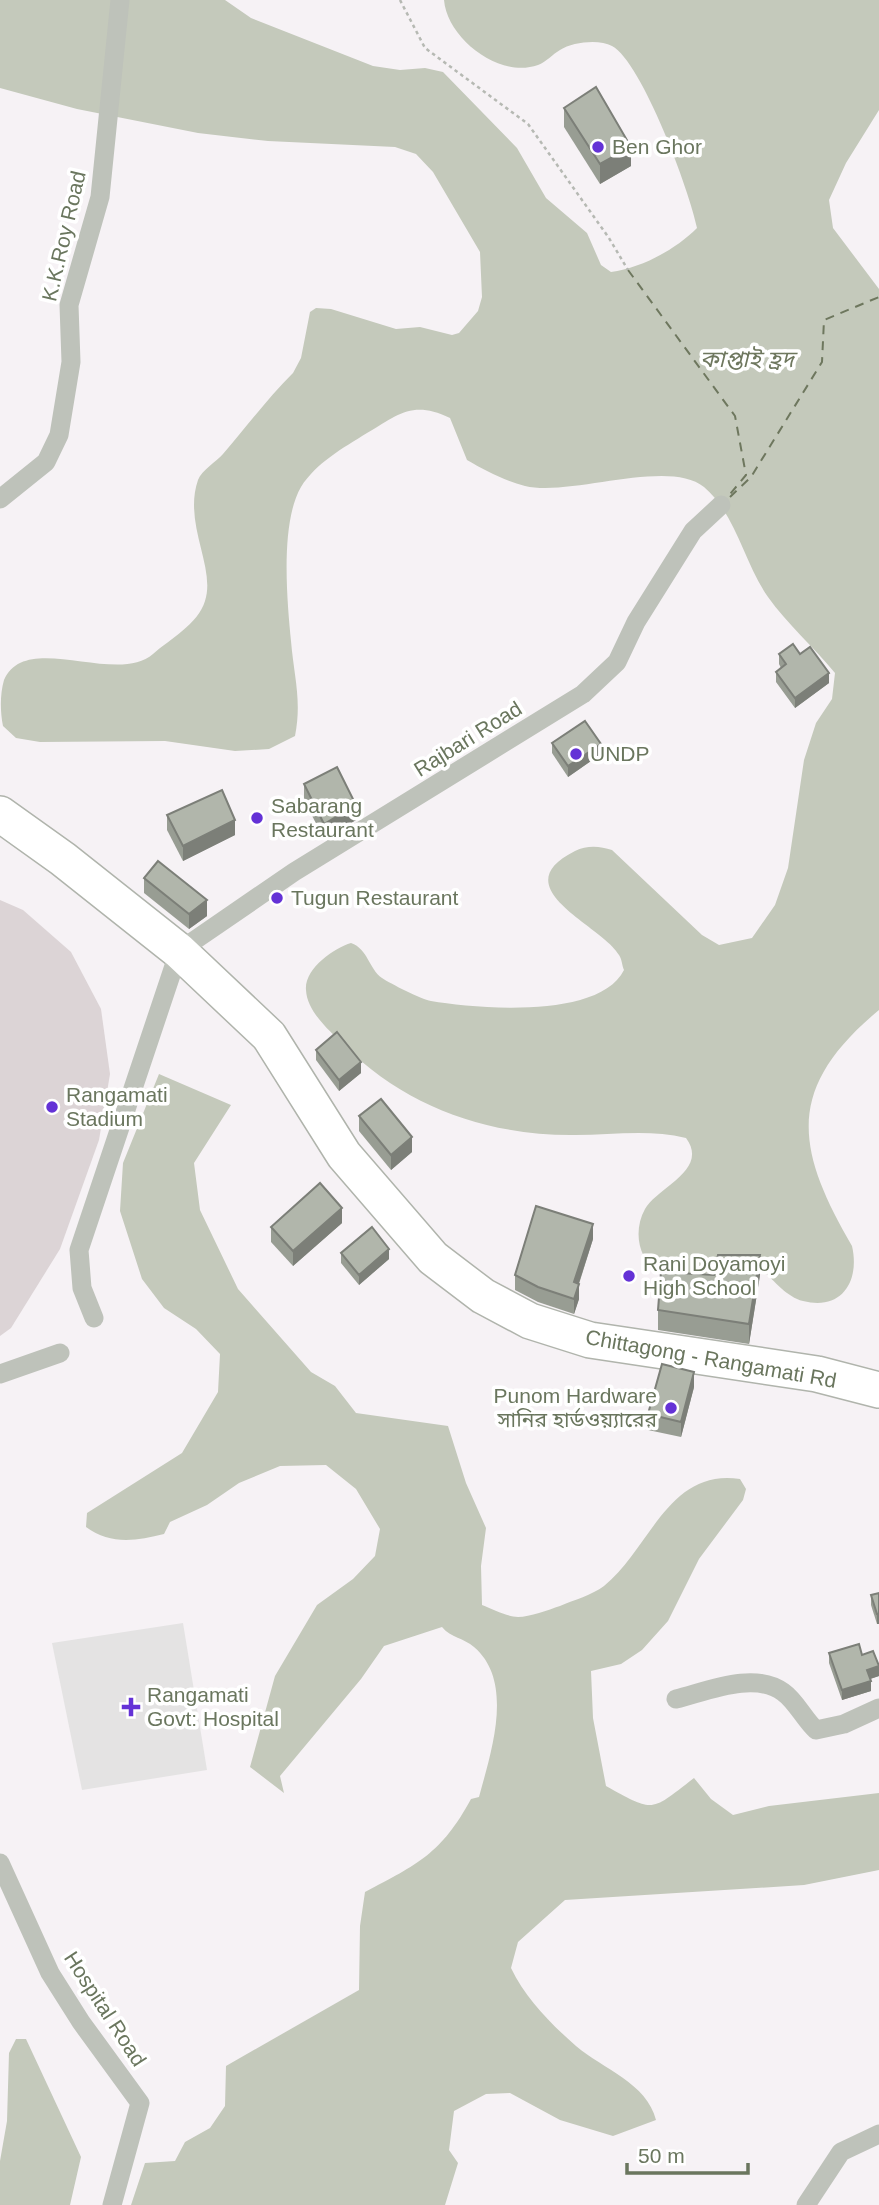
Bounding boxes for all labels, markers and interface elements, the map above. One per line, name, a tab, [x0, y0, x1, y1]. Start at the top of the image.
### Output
place label: Ben Ghor	[612, 135, 702, 158]
marker: Ben Ghor	[590, 139, 606, 155]
street label: K.K.Roy Road	[37, 168, 90, 303]
water label: কাপ্তাই হ্রদ	[700, 346, 798, 372]
street label: Rajbari Road	[410, 696, 526, 781]
place label: UNDP	[590, 742, 650, 765]
marker: UNDP	[568, 746, 584, 762]
place label: Sabarang Restaurant	[271, 794, 374, 841]
marker: Sabarang Restaurant	[249, 810, 265, 826]
place label: Tugun Restaurant	[291, 886, 458, 909]
marker: Tugun Restaurant	[269, 890, 285, 906]
place label: Rangamati Stadium	[66, 1083, 168, 1130]
marker: Rangamati Stadium	[44, 1099, 60, 1115]
place label: Rani Doyamoyi High School	[643, 1252, 785, 1299]
marker: Rani Doyamoyi High School	[621, 1268, 637, 1284]
street label: Chittagong - Rangamati Rd	[584, 1325, 838, 1392]
place label: Punom Hardware সানির হার্ডওয়্যারের	[494, 1384, 657, 1431]
marker: Punom Hardware সানির হার্ডওয়্যারের	[663, 1400, 679, 1416]
place label: Rangamati Govt: Hospital	[147, 1683, 279, 1730]
marker: Rangamati Govt: Hospital	[121, 1697, 141, 1717]
street label: Hospital Road	[60, 1947, 151, 2070]
scale bar	[627, 2132, 748, 2176]
text: 50 m	[638, 2144, 685, 2167]

